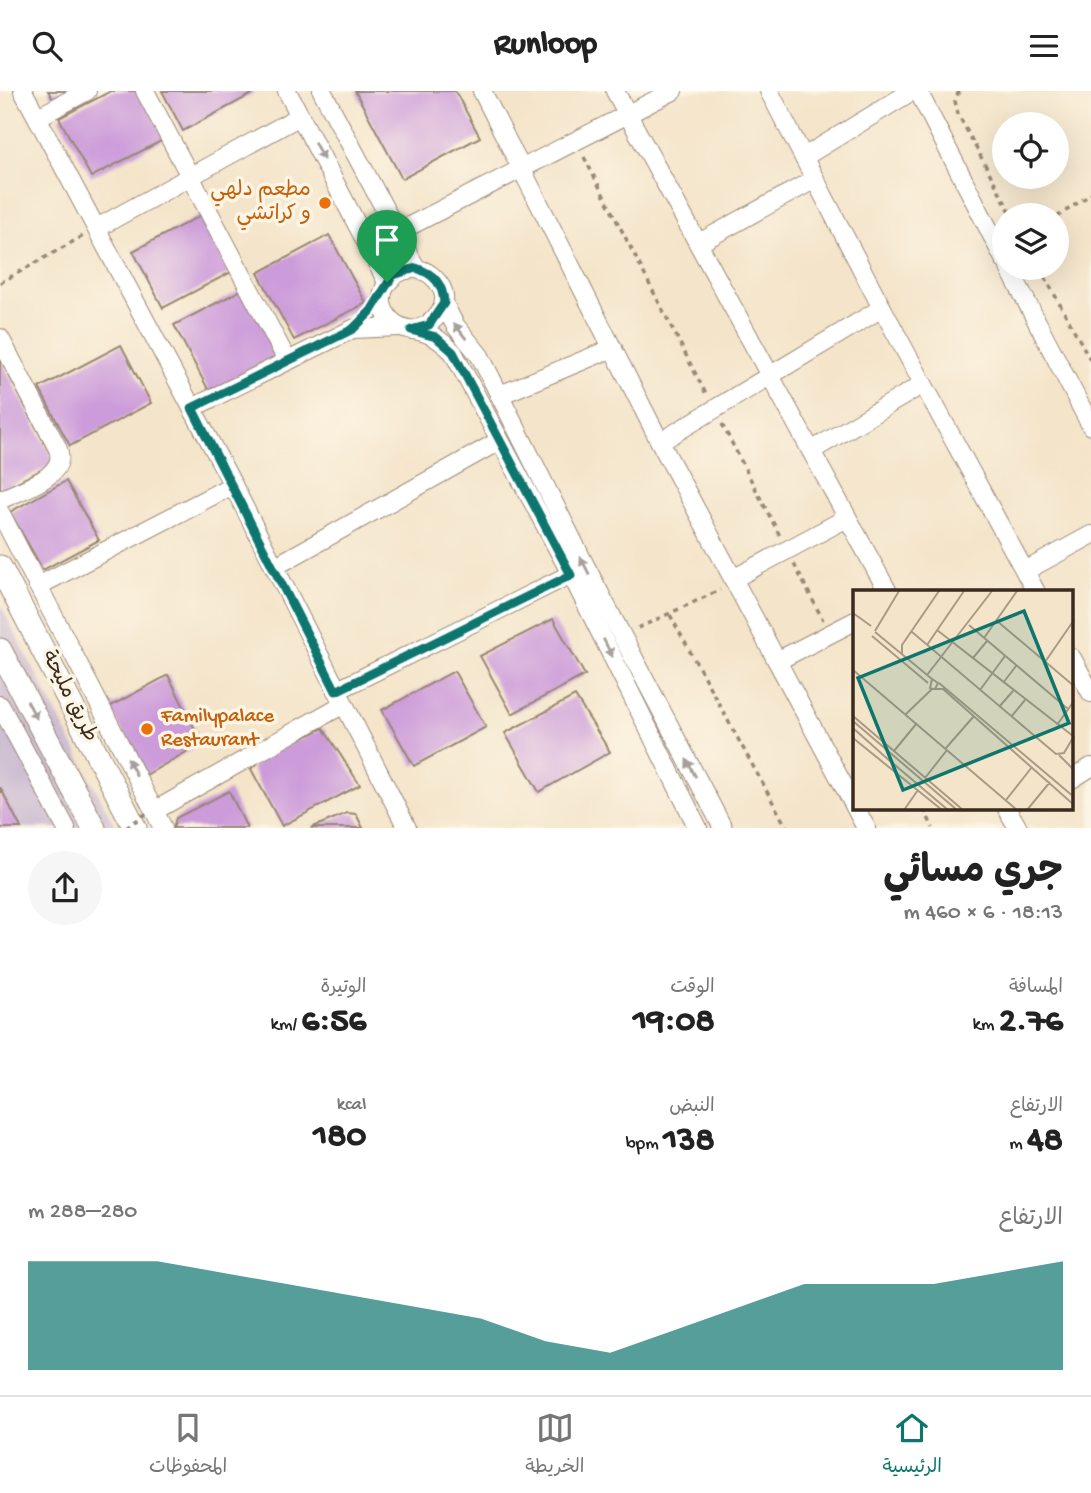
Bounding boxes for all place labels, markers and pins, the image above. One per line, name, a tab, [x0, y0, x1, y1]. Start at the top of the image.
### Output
place label: مطعم دلهي و كراتشي	[210, 179, 311, 231]
marker: مطعم دلهي و كراتشي	[317, 195, 333, 211]
pin	[357, 210, 417, 282]
place label: Familypalace Restaurant	[160, 705, 275, 754]
marker: Familypalace Restaurant	[139, 721, 155, 737]

